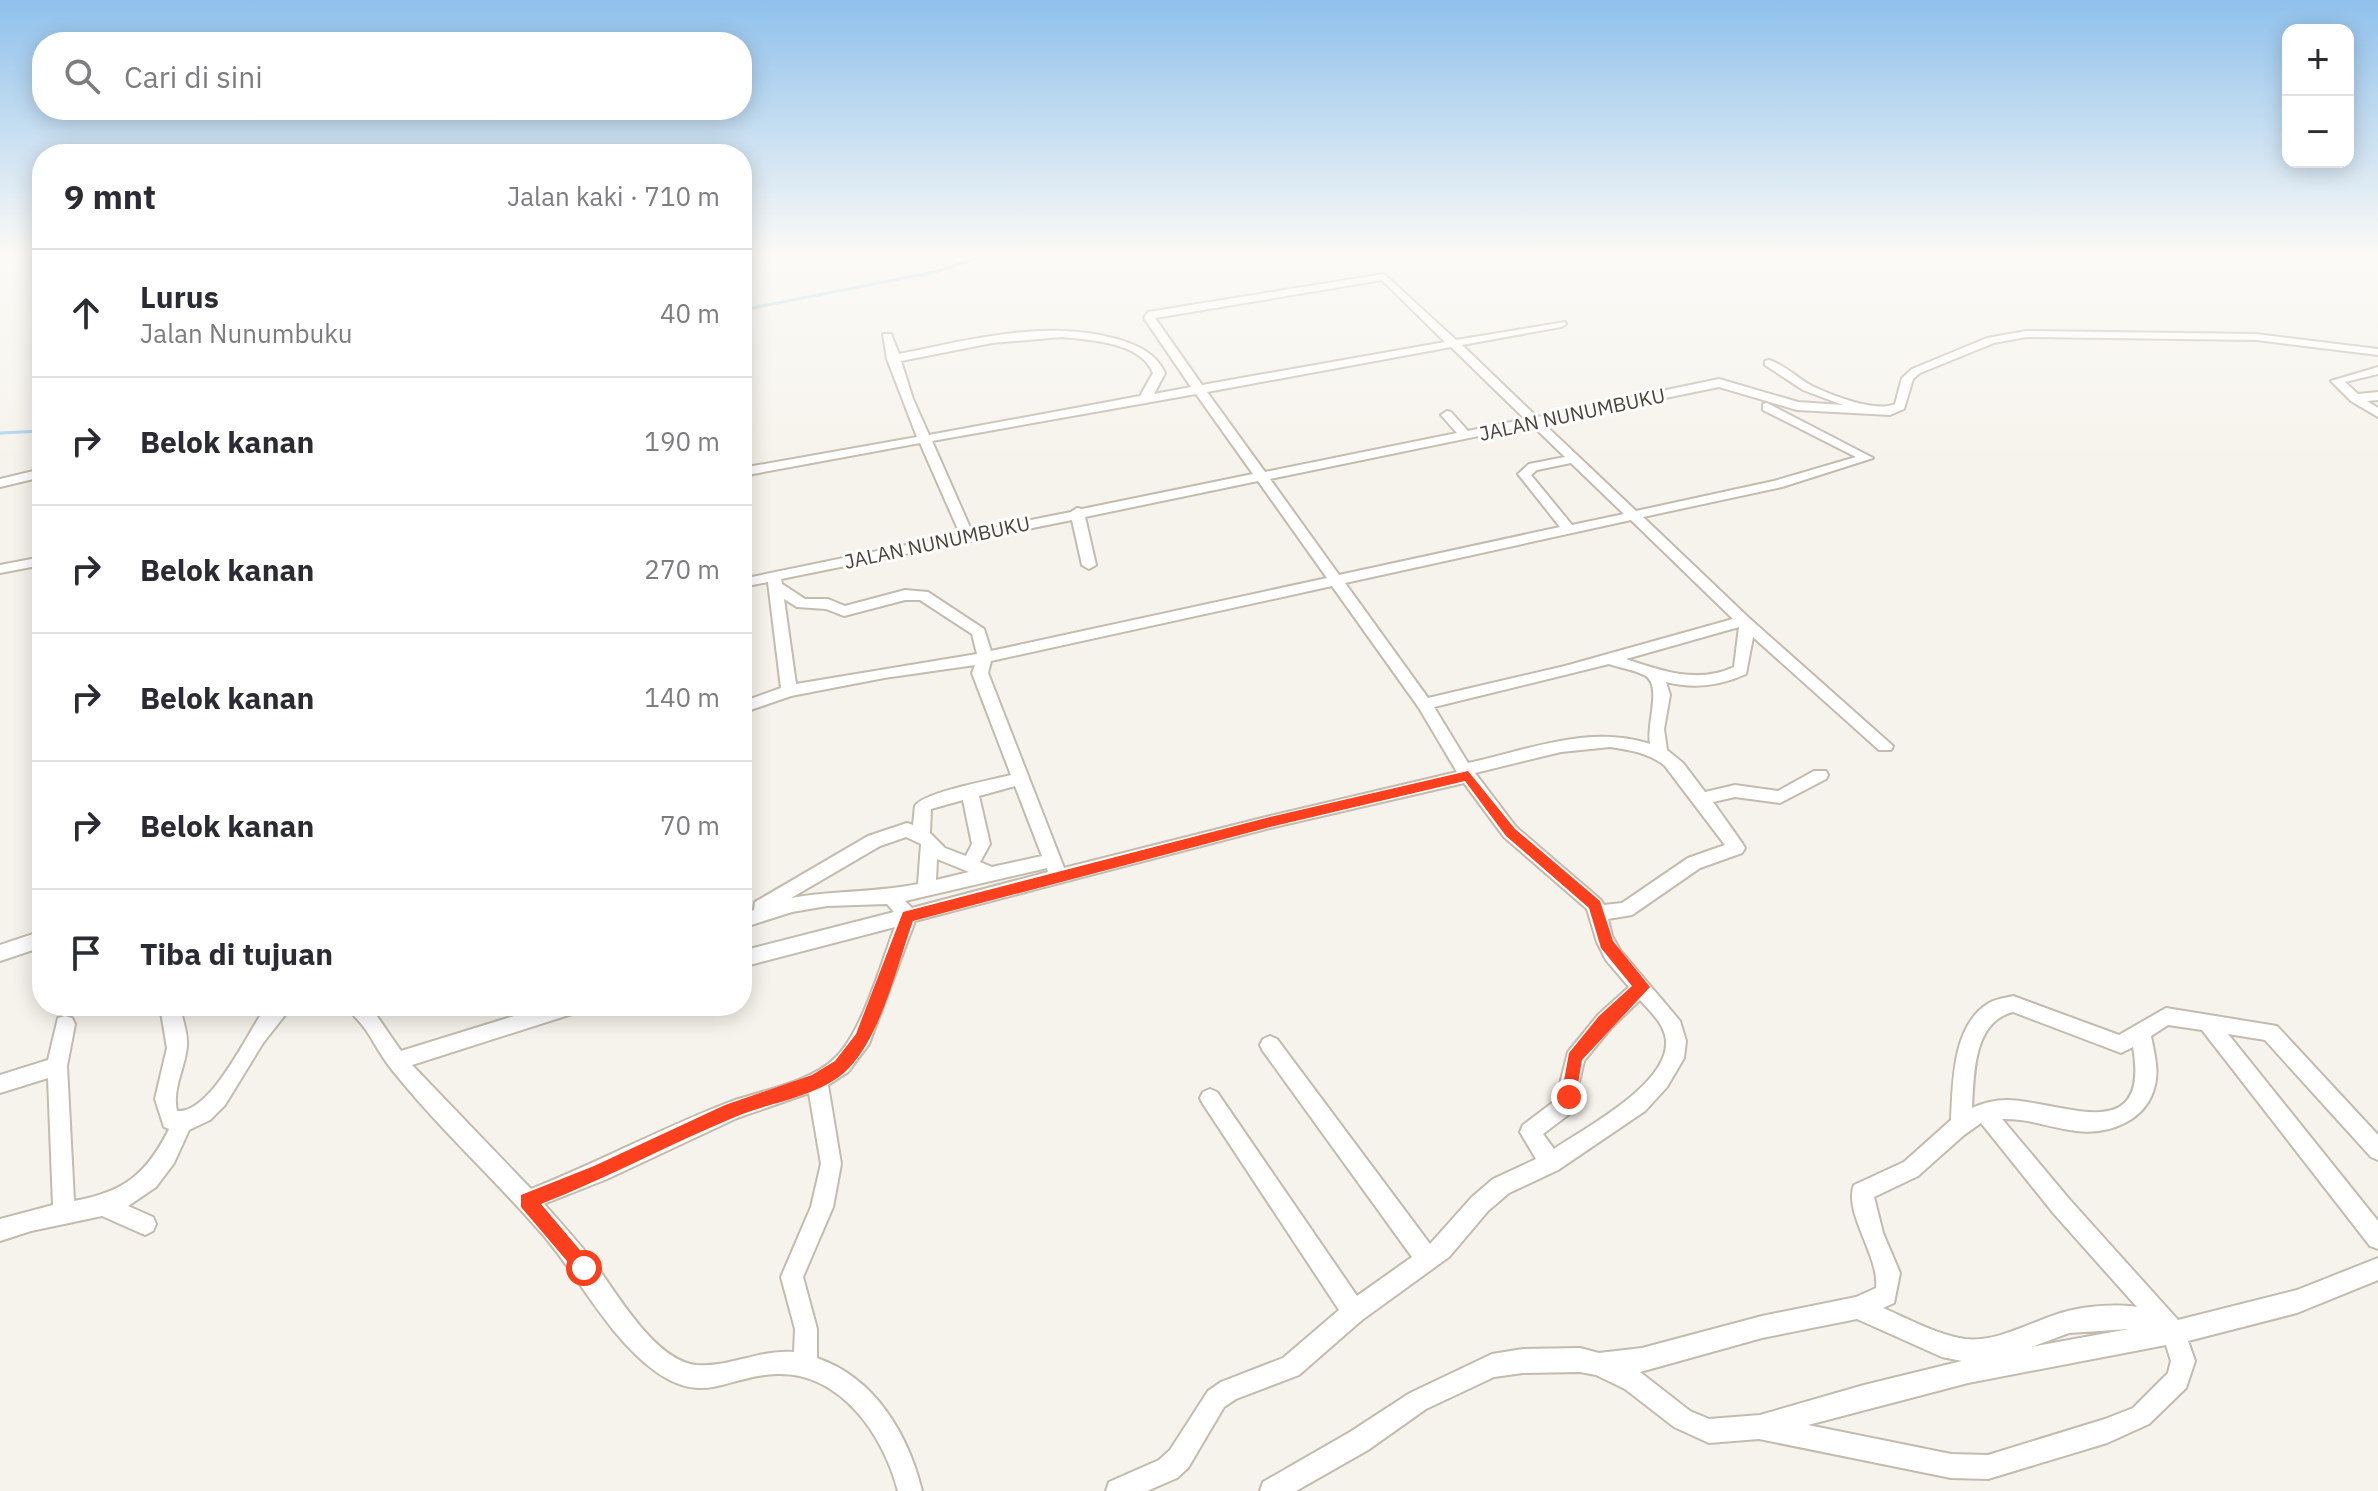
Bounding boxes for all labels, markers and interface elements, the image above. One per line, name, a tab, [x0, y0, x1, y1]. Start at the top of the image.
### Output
map controls	[2282, 24, 2354, 168]
button: +	[2282, 24, 2354, 96]
search box	[32, 32, 752, 120]
icon: search	[60, 54, 104, 98]
text: Cari di sini	[124, 57, 263, 96]
button: −	[2282, 96, 2354, 168]
text: 9 mnt	[64, 174, 156, 218]
text: Jalan kaki · 710 m	[507, 179, 720, 213]
text: Lurus	[140, 277, 219, 316]
icon: ahead	[64, 291, 108, 335]
text: 40 m	[660, 296, 720, 330]
text: Jalan Nunumbuku	[140, 316, 352, 350]
street label: JALAN NUNUMBUKU	[1477, 381, 1667, 447]
icon: right	[64, 419, 108, 463]
text: Belok kanan	[140, 422, 314, 461]
text: 190 m	[644, 424, 720, 458]
street label: JALAN NUNUMBUKU	[842, 509, 1032, 575]
icon: right	[64, 547, 108, 591]
text: Belok kanan	[140, 550, 314, 589]
text: 270 m	[644, 552, 720, 586]
icon: right	[64, 675, 108, 719]
text: Belok kanan	[140, 678, 314, 717]
text: 140 m	[644, 680, 720, 714]
icon: right	[64, 803, 108, 847]
text: Belok kanan	[140, 806, 314, 845]
text: 70 m	[660, 808, 720, 842]
icon: arrive	[64, 931, 108, 975]
text: Tiba di tujuan	[140, 934, 333, 973]
route end	[1551, 1079, 1587, 1115]
route start	[566, 1250, 602, 1286]

